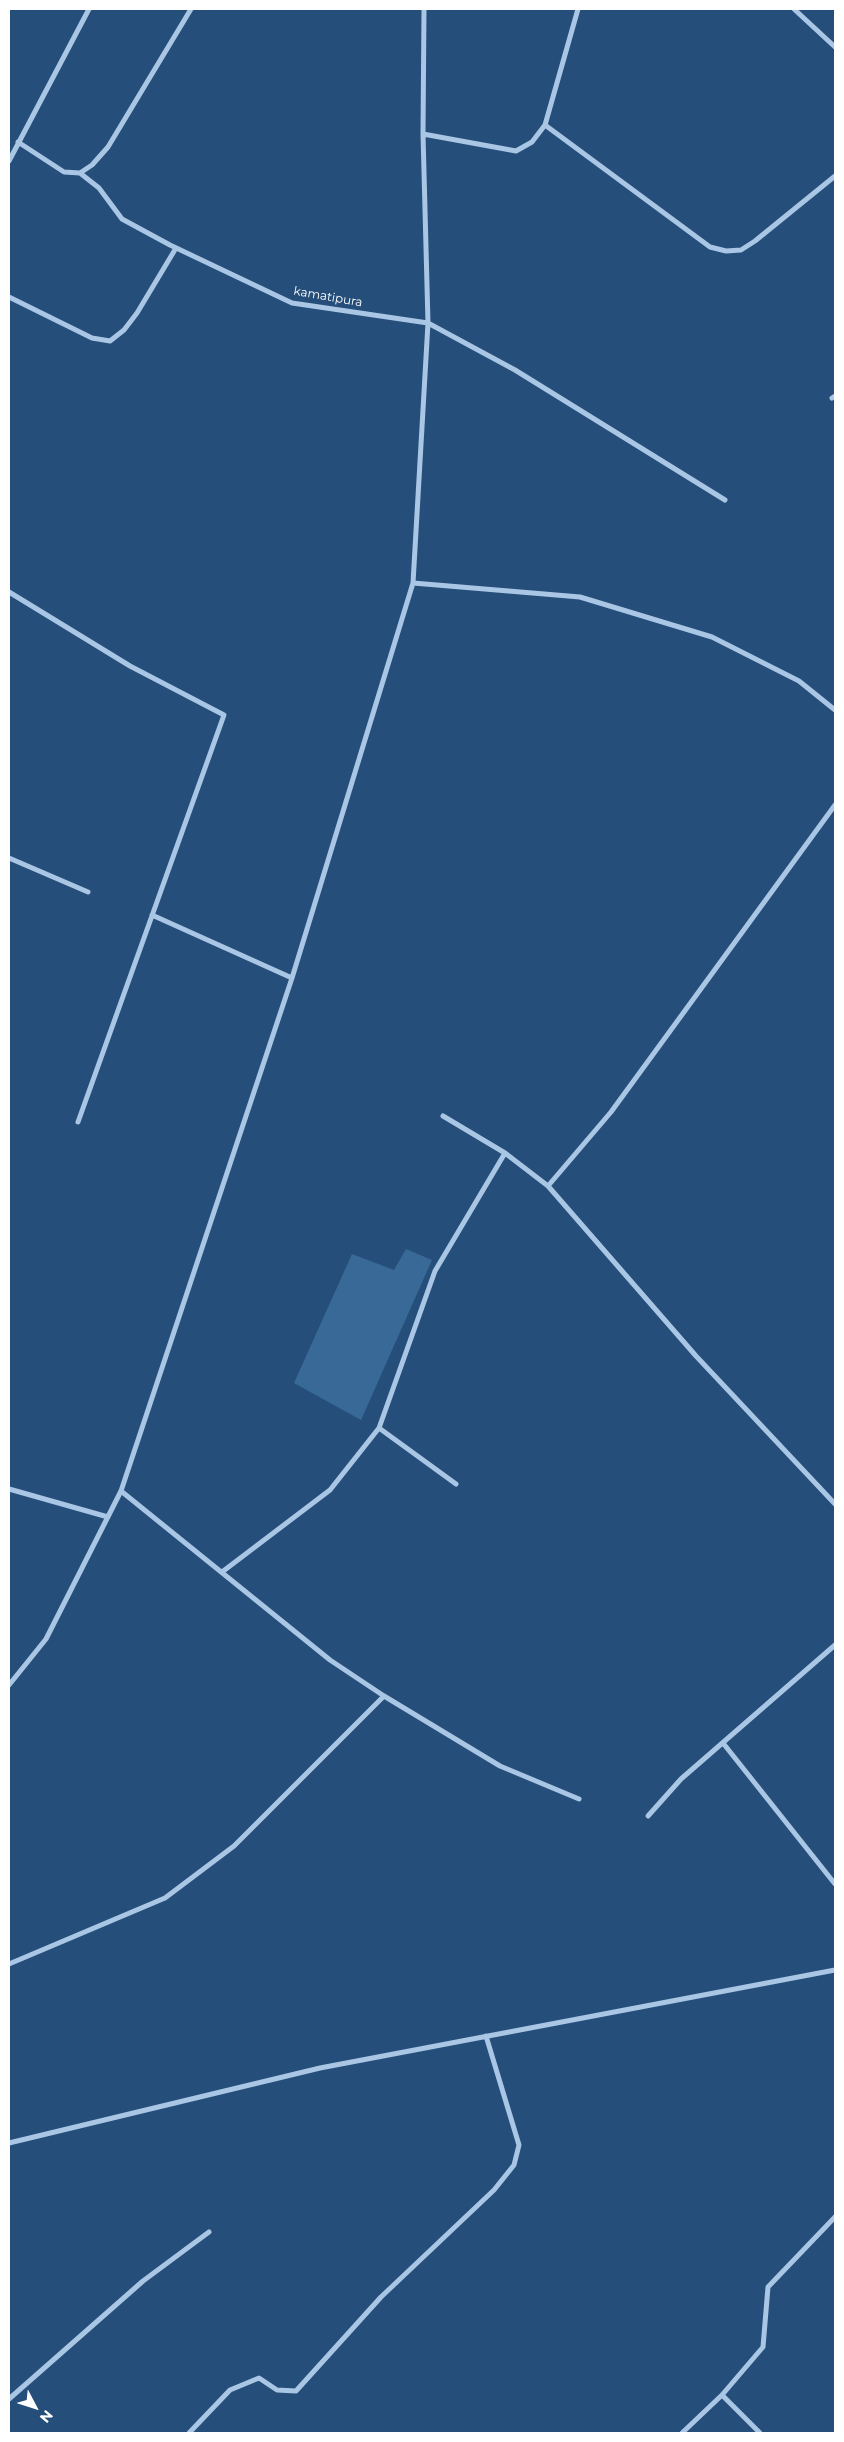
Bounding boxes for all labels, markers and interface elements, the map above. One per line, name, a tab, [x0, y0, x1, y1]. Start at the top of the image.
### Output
street label: kamatipura	[292, 284, 364, 310]
north arrow	[10, 2382, 60, 2432]
text: N	[36, 2407, 57, 2427]

